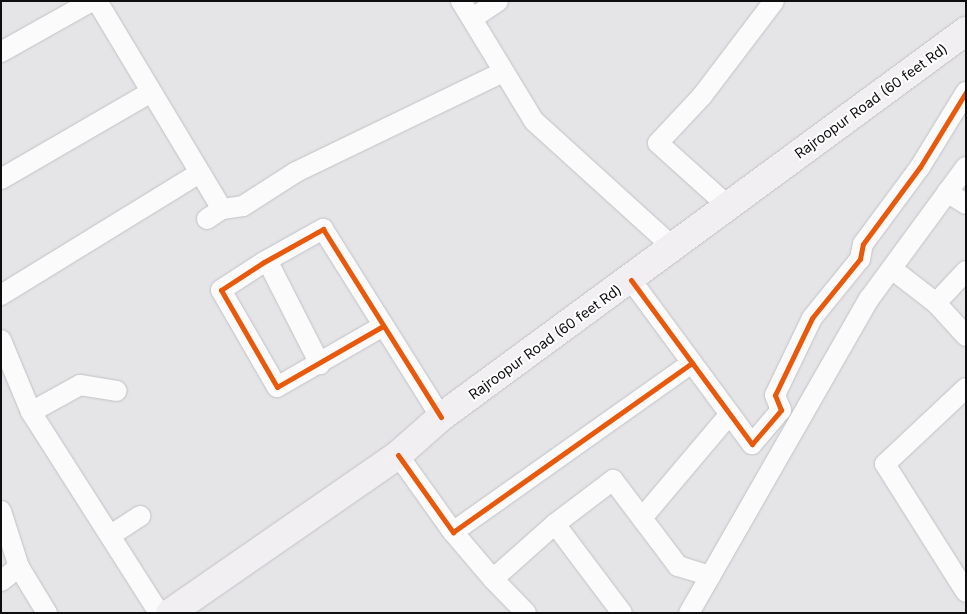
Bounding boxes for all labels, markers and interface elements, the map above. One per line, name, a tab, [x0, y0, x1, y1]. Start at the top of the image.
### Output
street label: Rajroopur Road (60 feet Rd)	[791, 40, 951, 162]
street label: Rajroopur Road (60 feet Rd)	[465, 281, 625, 403]

